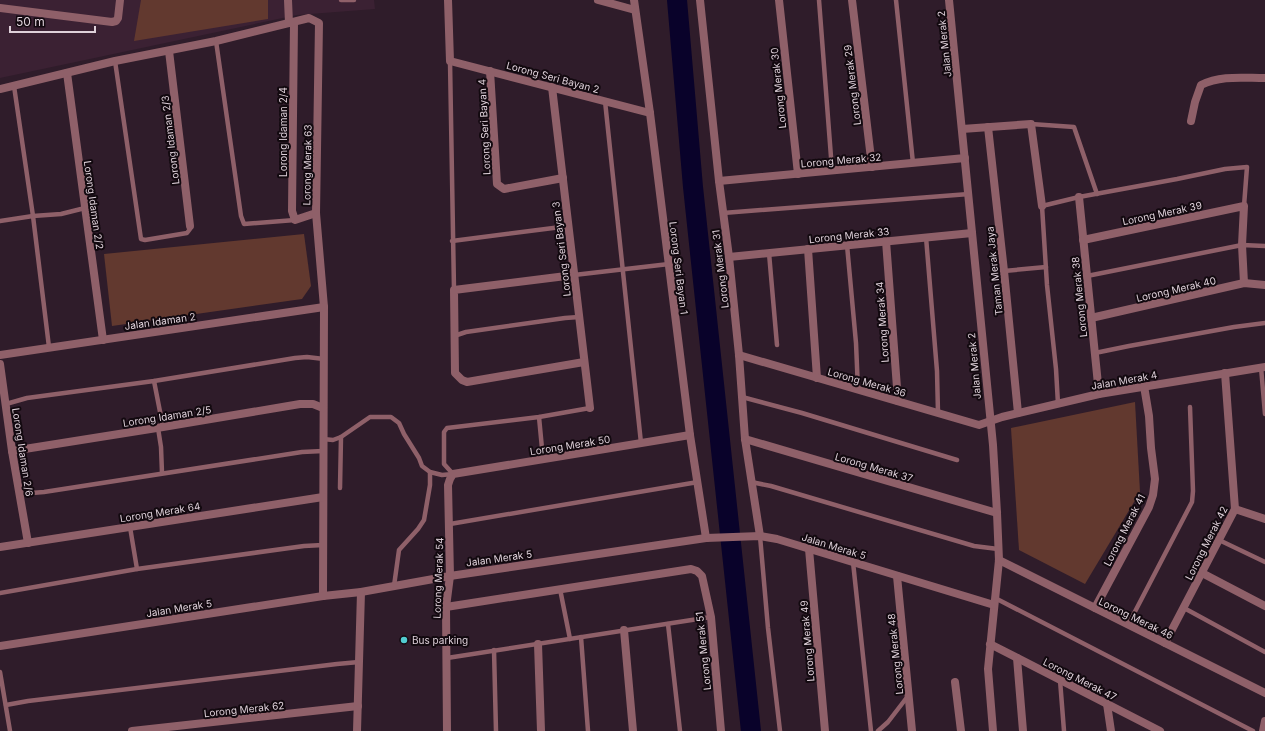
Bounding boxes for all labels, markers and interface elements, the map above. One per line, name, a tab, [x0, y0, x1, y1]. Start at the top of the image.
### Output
scale bar	[10, 8, 95, 34]
street label: Jalan Merak 2	[935, 10, 953, 78]
text: 50 m	[16, 14, 45, 29]
street label: Lorong Merak 29	[841, 44, 863, 126]
street label: Lorong Merak 30	[768, 47, 788, 129]
street label: Lorong Seri Bayan 2	[505, 59, 601, 95]
street label: Lorong Seri Bayan 4	[475, 79, 493, 175]
street label: Lorong Idaman 2/4	[277, 87, 289, 177]
street label: Lorong Idaman 2/3	[159, 95, 181, 185]
street label: Lorong Merak 63	[300, 124, 314, 206]
street label: Lorong Merak 32	[800, 150, 882, 170]
street label: Lorong Idaman 2/2	[82, 160, 106, 250]
street label: Lorong Merak 39	[1121, 199, 1203, 227]
street label: Lorong Seri Bayan 3	[549, 201, 573, 297]
street label: Lorong Seri Bayan 1	[667, 221, 691, 315]
street label: Lorong Merak 33	[808, 225, 890, 245]
street label: Taman Merak Jaya	[983, 226, 1005, 316]
street label: Lorong Merak 31	[709, 229, 731, 309]
street label: Lorong Merak 38	[1069, 256, 1089, 338]
street label: Lorong Merak 40	[1135, 274, 1217, 304]
street label: Lorong Merak 34	[873, 281, 891, 363]
street label: Jalan Idaman 2	[124, 310, 196, 332]
street label: Jalan Merak 2	[965, 332, 983, 400]
street label: Lorong Merak 36	[826, 365, 908, 399]
street label: Jalan Merak 4	[1090, 368, 1158, 392]
street label: Lorong Idaman 2/5	[122, 403, 212, 429]
street label: Lorong Idaman 2/6	[10, 407, 36, 497]
street label: Lorong Merak 50	[529, 433, 611, 457]
street label: Lorong Merak 37	[834, 450, 915, 484]
street label: Lorong Merak 41	[1101, 492, 1147, 568]
street label: Lorong Merak 64	[119, 500, 201, 524]
street label: Lorong Merak 42	[1182, 504, 1230, 582]
street label: Jalan Merak 5	[800, 531, 868, 561]
street label: Lorong Merak 54	[431, 537, 445, 619]
street label: Jalan Merak 5	[465, 547, 533, 569]
street label: Lorong Merak 46	[1097, 595, 1175, 641]
street label: Jalan Merak 5	[145, 597, 213, 619]
street label: Lorong Merak 49	[797, 600, 817, 682]
street label: Lorong Merak 51	[693, 611, 713, 691]
street label: Lorong Merak 48	[885, 613, 905, 695]
place label: Bus parking	[412, 634, 468, 646]
marker: Bus parking	[399, 635, 409, 645]
street label: Lorong Merak 47	[1041, 655, 1119, 703]
street label: Lorong Merak 62	[203, 699, 285, 719]

